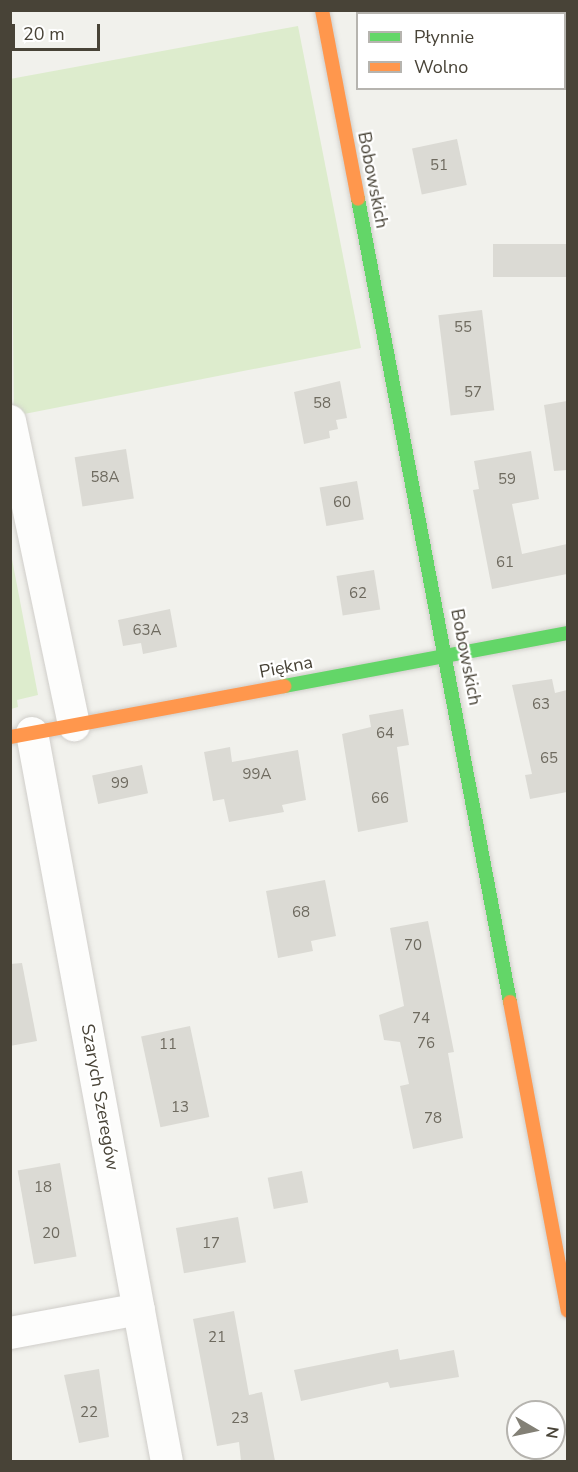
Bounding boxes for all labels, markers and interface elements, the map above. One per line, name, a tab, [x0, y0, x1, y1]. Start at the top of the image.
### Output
scale bar	[15, 12, 104, 50]
legend	[356, 12, 566, 90]
text: 20 m	[23, 22, 65, 46]
text: Płynnie	[414, 25, 474, 49]
text: Wolno	[414, 55, 468, 79]
street label: Bobowskich	[353, 130, 393, 230]
house number: 51	[430, 157, 448, 175]
house number: 55	[454, 319, 472, 337]
house number: 57	[464, 384, 482, 402]
house number: 58	[313, 395, 331, 413]
house number: 58A	[91, 469, 119, 487]
house number: 59	[498, 471, 516, 489]
house number: 60	[333, 494, 351, 512]
house number: 61	[496, 554, 514, 572]
house number: 62	[349, 585, 367, 603]
street label: Bobowskich	[446, 607, 486, 707]
house number: 63A	[133, 622, 161, 640]
street label: Piękna	[257, 651, 315, 683]
house number: 63	[532, 696, 550, 714]
house number: 64	[376, 725, 394, 743]
house number: 65	[540, 750, 558, 768]
house number: 99A	[243, 766, 271, 784]
house number: 99	[111, 775, 129, 793]
house number: 66	[371, 790, 389, 808]
house number: 68	[292, 904, 310, 922]
house number: 70	[404, 937, 422, 955]
house number: 74	[412, 1010, 430, 1028]
street label: Szarych Szeregów	[76, 1022, 124, 1172]
house number: 76	[417, 1035, 435, 1053]
house number: 11	[159, 1036, 177, 1054]
house number: 13	[171, 1099, 189, 1117]
house number: 78	[424, 1110, 442, 1128]
house number: 18	[34, 1179, 52, 1197]
house number: 20	[42, 1225, 60, 1243]
house number: 17	[202, 1235, 220, 1253]
house number: 21	[208, 1329, 226, 1347]
north arrow	[506, 1400, 566, 1460]
house number: 22	[80, 1404, 98, 1422]
house number: 23	[231, 1410, 249, 1428]
text: N	[540, 1425, 564, 1440]

